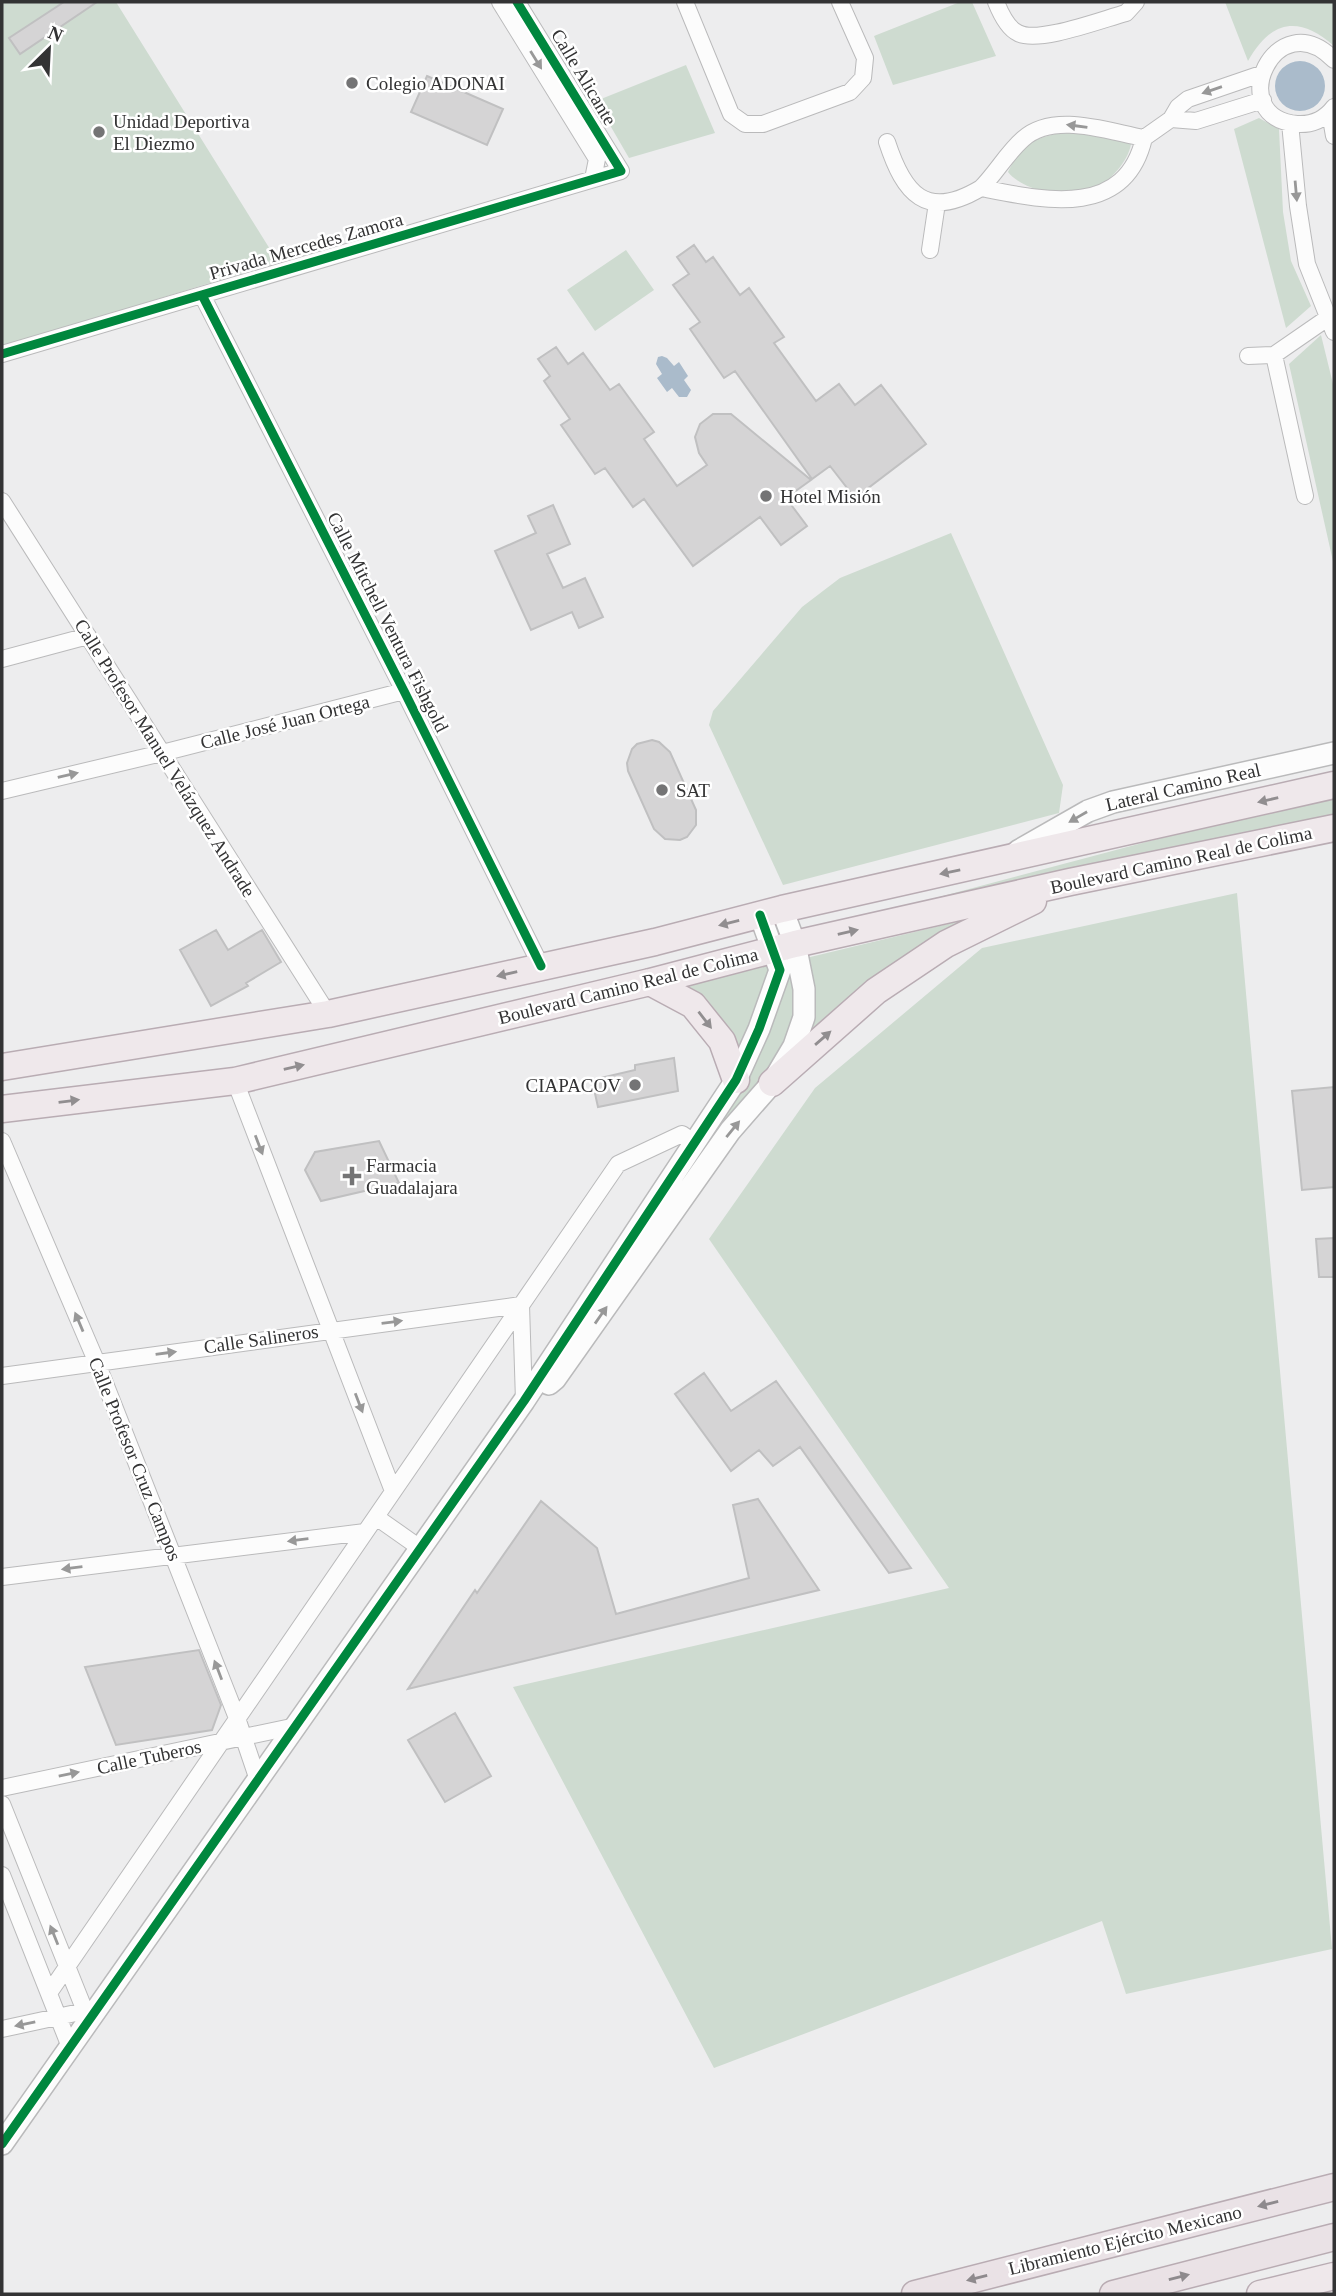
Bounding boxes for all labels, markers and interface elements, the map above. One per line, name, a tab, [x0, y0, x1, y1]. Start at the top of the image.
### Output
north arrow	[14, 14, 84, 84]
text: N	[45, 22, 66, 46]
street label: Calle Alicante	[547, 25, 621, 129]
one-way arrow	[529, 50, 542, 69]
place label: Colegio ADONAI	[366, 73, 505, 94]
marker: Colegio ADONAI	[344, 75, 360, 91]
one-way arrow	[1201, 86, 1222, 96]
place label: Unidad Deportiva El Diezmo	[113, 111, 250, 154]
one-way arrow	[1066, 121, 1088, 132]
marker: Unidad Deportiva El Diezmo	[91, 124, 107, 140]
one-way arrow	[1291, 180, 1302, 202]
street label: Privada Mercedes Zamora	[207, 208, 406, 284]
place label: Hotel Misión	[780, 486, 881, 507]
marker: Hotel Misión	[758, 488, 774, 504]
street label: Calle Mitchell Ventura Fishgold	[323, 509, 453, 736]
street label: Calle Profesor Manuel Velázquez Andrade	[70, 615, 260, 901]
street label: Calle José Juan Ortega	[198, 691, 372, 753]
street label: Lateral Camino Real	[1104, 759, 1262, 815]
one-way arrow	[57, 769, 79, 780]
place label: SAT	[676, 780, 710, 801]
marker: SAT	[654, 782, 670, 798]
one-way arrow	[1257, 794, 1279, 805]
one-way arrow	[1069, 811, 1088, 823]
street label: Boulevard Camino Real de Colima	[1048, 822, 1314, 898]
one-way arrow	[939, 866, 961, 877]
one-way arrow	[718, 918, 740, 929]
one-way arrow	[837, 926, 859, 937]
street label: Boulevard Camino Real de Colima	[496, 943, 761, 1028]
one-way arrow	[496, 969, 518, 980]
one-way arrow	[698, 1011, 713, 1029]
one-way arrow	[815, 1031, 832, 1046]
one-way arrow	[283, 1061, 305, 1072]
place label: CIAPACOV	[526, 1075, 621, 1096]
marker: CIAPACOV	[627, 1077, 643, 1093]
one-way arrow	[59, 1096, 81, 1107]
one-way arrow	[725, 1121, 740, 1139]
one-way arrow	[254, 1134, 265, 1155]
place label: Farmacia Guadalajara	[366, 1155, 458, 1198]
marker: Farmacia Guadalajara	[344, 1168, 360, 1184]
one-way arrow	[594, 1306, 608, 1324]
one-way arrow	[73, 1312, 85, 1332]
one-way arrow	[381, 1316, 403, 1327]
street label: Calle Salineros	[202, 1321, 320, 1357]
one-way arrow	[156, 1347, 178, 1358]
street label: Calle Profesor Cruz Campos	[84, 1354, 186, 1564]
one-way arrow	[353, 1392, 364, 1413]
one-way arrow	[286, 1535, 308, 1546]
one-way arrow	[61, 1563, 83, 1574]
one-way arrow	[213, 1659, 224, 1680]
street label: Calle Tuberos	[95, 1736, 203, 1778]
one-way arrow	[58, 1769, 80, 1780]
one-way arrow	[49, 1924, 60, 1945]
one-way arrow	[14, 2018, 36, 2029]
one-way arrow	[1257, 2199, 1279, 2210]
street label: Libramiento Ejército Mexicano	[1006, 2201, 1244, 2279]
one-way arrow	[1168, 2271, 1190, 2282]
one-way arrow	[966, 2274, 987, 2284]

